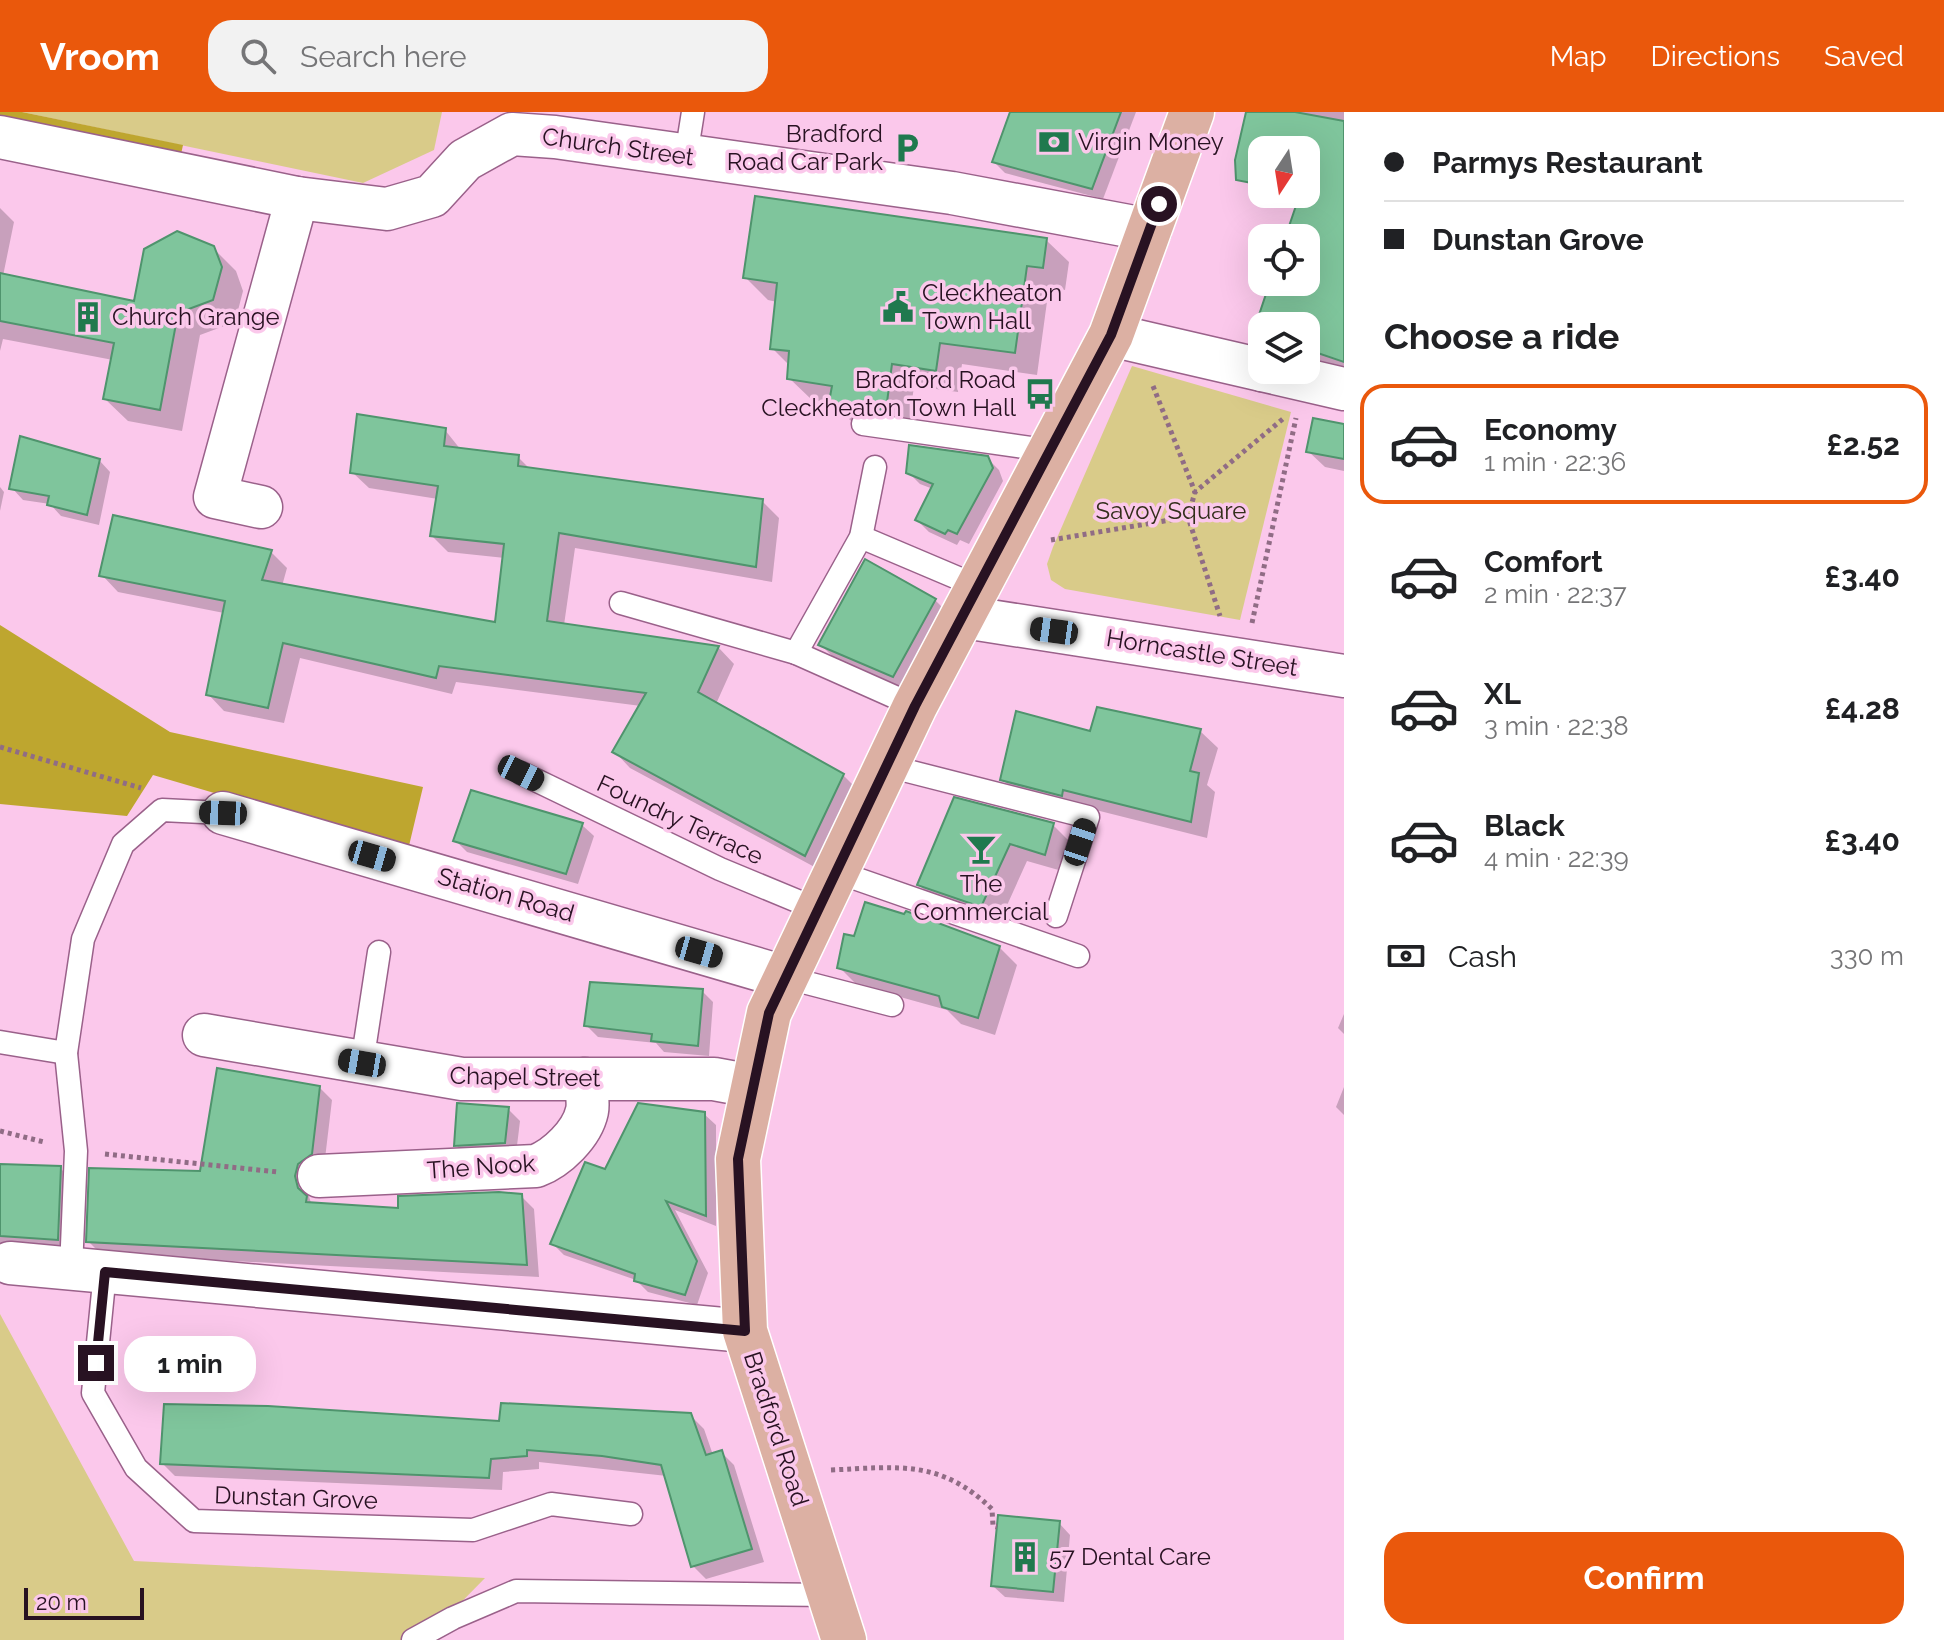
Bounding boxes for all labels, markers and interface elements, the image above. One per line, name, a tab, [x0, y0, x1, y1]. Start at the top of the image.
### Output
search box	[208, 20, 768, 92]
text: Vroom	[40, 34, 160, 79]
icon: search	[236, 34, 280, 78]
text: Search here	[300, 39, 467, 74]
text: Map	[1550, 40, 1607, 73]
text: Directions	[1651, 40, 1780, 73]
text: Saved	[1824, 40, 1904, 73]
place label: Bradford Road Car Park	[727, 119, 883, 176]
street label: Church Street	[541, 122, 696, 171]
bank icon: Virgin Money	[1037, 125, 1071, 159]
place label: Virgin Money	[1078, 127, 1224, 156]
parking icon: Bradford Road Car Park	[890, 131, 924, 165]
north arrow	[1248, 136, 1320, 208]
map controls	[1248, 136, 1320, 384]
text: Parmys Restaurant	[1432, 145, 1703, 180]
route start	[1141, 186, 1177, 222]
text: Dunstan Grove	[1432, 222, 1644, 257]
button: locate	[1248, 224, 1320, 296]
place label: Cleckheaton Town Hall	[922, 278, 1062, 335]
public building icon: Cleckheaton Town Hall	[881, 290, 915, 324]
building icon: Church Grange	[71, 300, 105, 334]
place label: Church Grange	[112, 302, 280, 331]
button: layers	[1248, 312, 1320, 384]
text: Choose a ride	[1384, 315, 1619, 357]
place label: Bradford Road Cleckheaton Town Hall	[761, 365, 1016, 422]
bus stop icon: Bradford Road Cleckheaton Town Hall	[1023, 377, 1057, 411]
icon: car	[1388, 408, 1460, 480]
text: Economy	[1484, 412, 1617, 447]
text: £2.52	[1826, 427, 1900, 462]
text: 1 min · 22:36	[1484, 447, 1626, 477]
park label: Savoy Square	[1096, 496, 1246, 525]
icon: car	[1388, 540, 1460, 612]
text: Comfort	[1484, 544, 1603, 579]
text: £3.40	[1825, 559, 1900, 594]
text: 2 min · 22:37	[1484, 579, 1627, 609]
car	[1029, 616, 1079, 646]
street label: Horncastle Street	[1104, 623, 1300, 682]
icon: car	[1388, 672, 1460, 744]
text: XL	[1484, 676, 1521, 711]
text: £4.28	[1825, 691, 1900, 726]
text: 3 min · 22:38	[1484, 711, 1629, 741]
car	[494, 752, 548, 794]
street label: Foundry Terrace	[592, 768, 768, 871]
car	[199, 800, 247, 826]
icon: car	[1388, 804, 1460, 876]
text: Black	[1484, 808, 1565, 843]
car	[1061, 815, 1099, 869]
text: £3.40	[1825, 823, 1900, 858]
bar icon: The Commercial	[964, 832, 998, 866]
car	[346, 838, 398, 874]
text: 4 min · 22:39	[1484, 843, 1629, 873]
street label: Station Road	[435, 861, 578, 928]
place label: The Commercial	[914, 869, 1049, 926]
car	[673, 934, 725, 970]
icon: cash	[1384, 934, 1428, 978]
text: Cash	[1448, 939, 1517, 974]
text: 330 m	[1830, 941, 1904, 971]
car	[336, 1047, 388, 1079]
street label: Chapel Street	[449, 1061, 601, 1092]
street label: The Nook	[426, 1148, 536, 1185]
callout: 1 min	[124, 1335, 256, 1391]
route end	[78, 1345, 114, 1381]
street label: Bradford Road	[738, 1348, 815, 1510]
text: 1 min	[157, 1349, 223, 1379]
street label: Dunstan Grove	[214, 1480, 378, 1515]
button: Confirm	[1384, 1532, 1904, 1624]
building icon: 57 Dental Care	[1008, 1540, 1042, 1574]
place label: 57 Dental Care	[1049, 1542, 1211, 1571]
scale bar	[24, 1584, 144, 1620]
text: 20 m	[36, 1589, 87, 1615]

